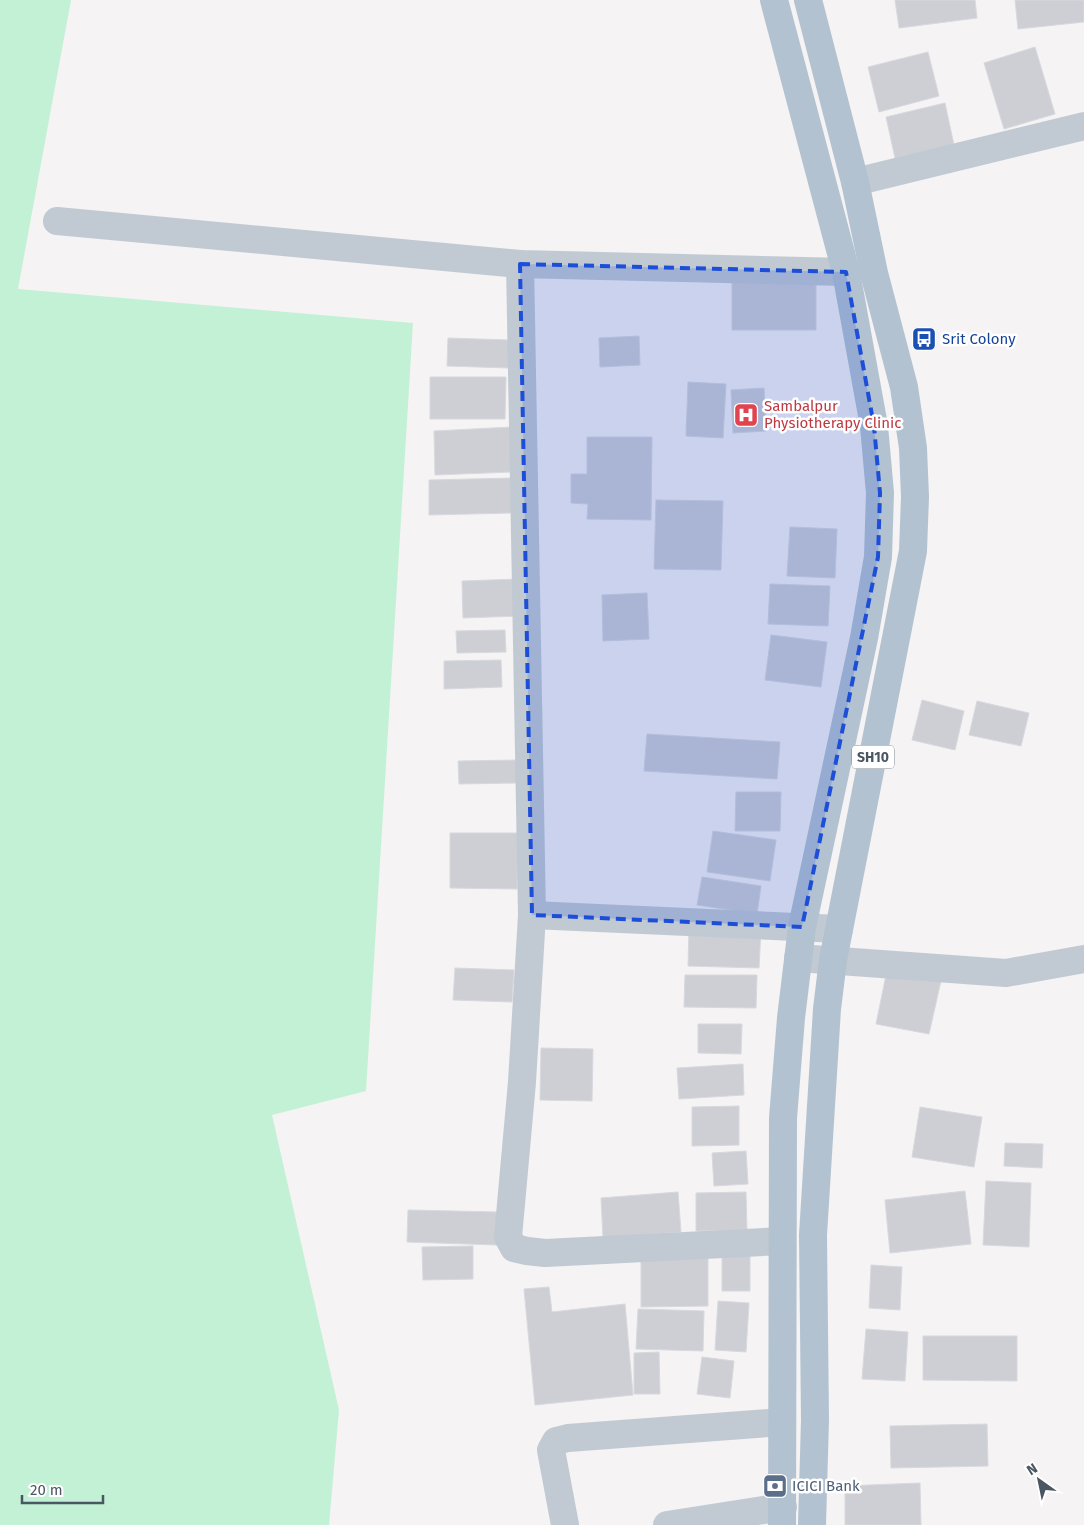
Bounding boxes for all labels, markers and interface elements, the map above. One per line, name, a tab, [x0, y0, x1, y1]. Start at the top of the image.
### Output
bus stop icon: Srit Colony	[911, 326, 937, 352]
place label: Srit Colony	[942, 330, 1016, 348]
place label: Sambalpur Physiotherapy Clinic	[764, 397, 901, 432]
hospital icon: Sambalpur Physiotherapy Clinic	[733, 402, 759, 428]
road number: SH10	[852, 746, 894, 769]
north arrow	[1014, 1455, 1064, 1505]
text: N	[1024, 1460, 1041, 1479]
scale bar	[22, 1472, 104, 1504]
bank icon: ICICI Bank	[762, 1473, 788, 1499]
place label: ICICI Bank	[792, 1477, 860, 1495]
text: 20 m	[30, 1481, 63, 1499]

